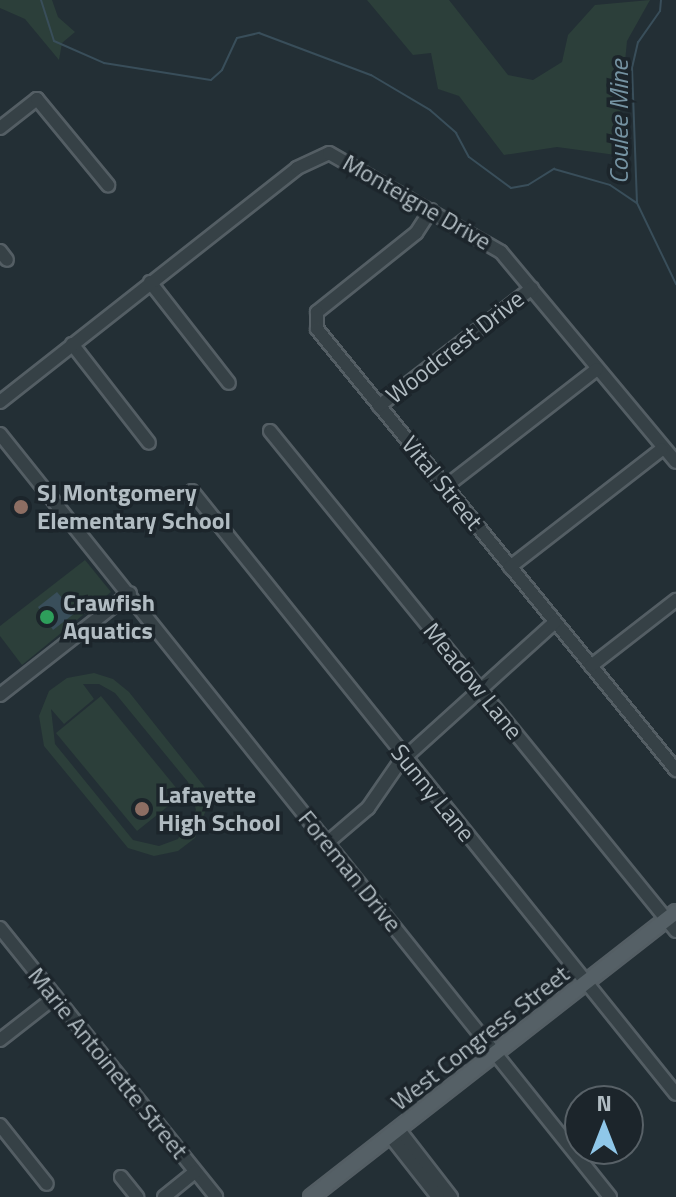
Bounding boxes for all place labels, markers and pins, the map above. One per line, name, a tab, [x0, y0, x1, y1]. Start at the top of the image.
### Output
place label: SJ Montgomery Elementary School	[37, 479, 231, 535]
marker: SJ Montgomery Elementary School	[12, 498, 30, 516]
place label: Crawfish Aquatics	[63, 589, 155, 645]
marker: Crawfish Aquatics	[38, 608, 56, 626]
place label: Lafayette High School	[158, 781, 281, 837]
marker: Lafayette High School	[133, 800, 151, 818]

